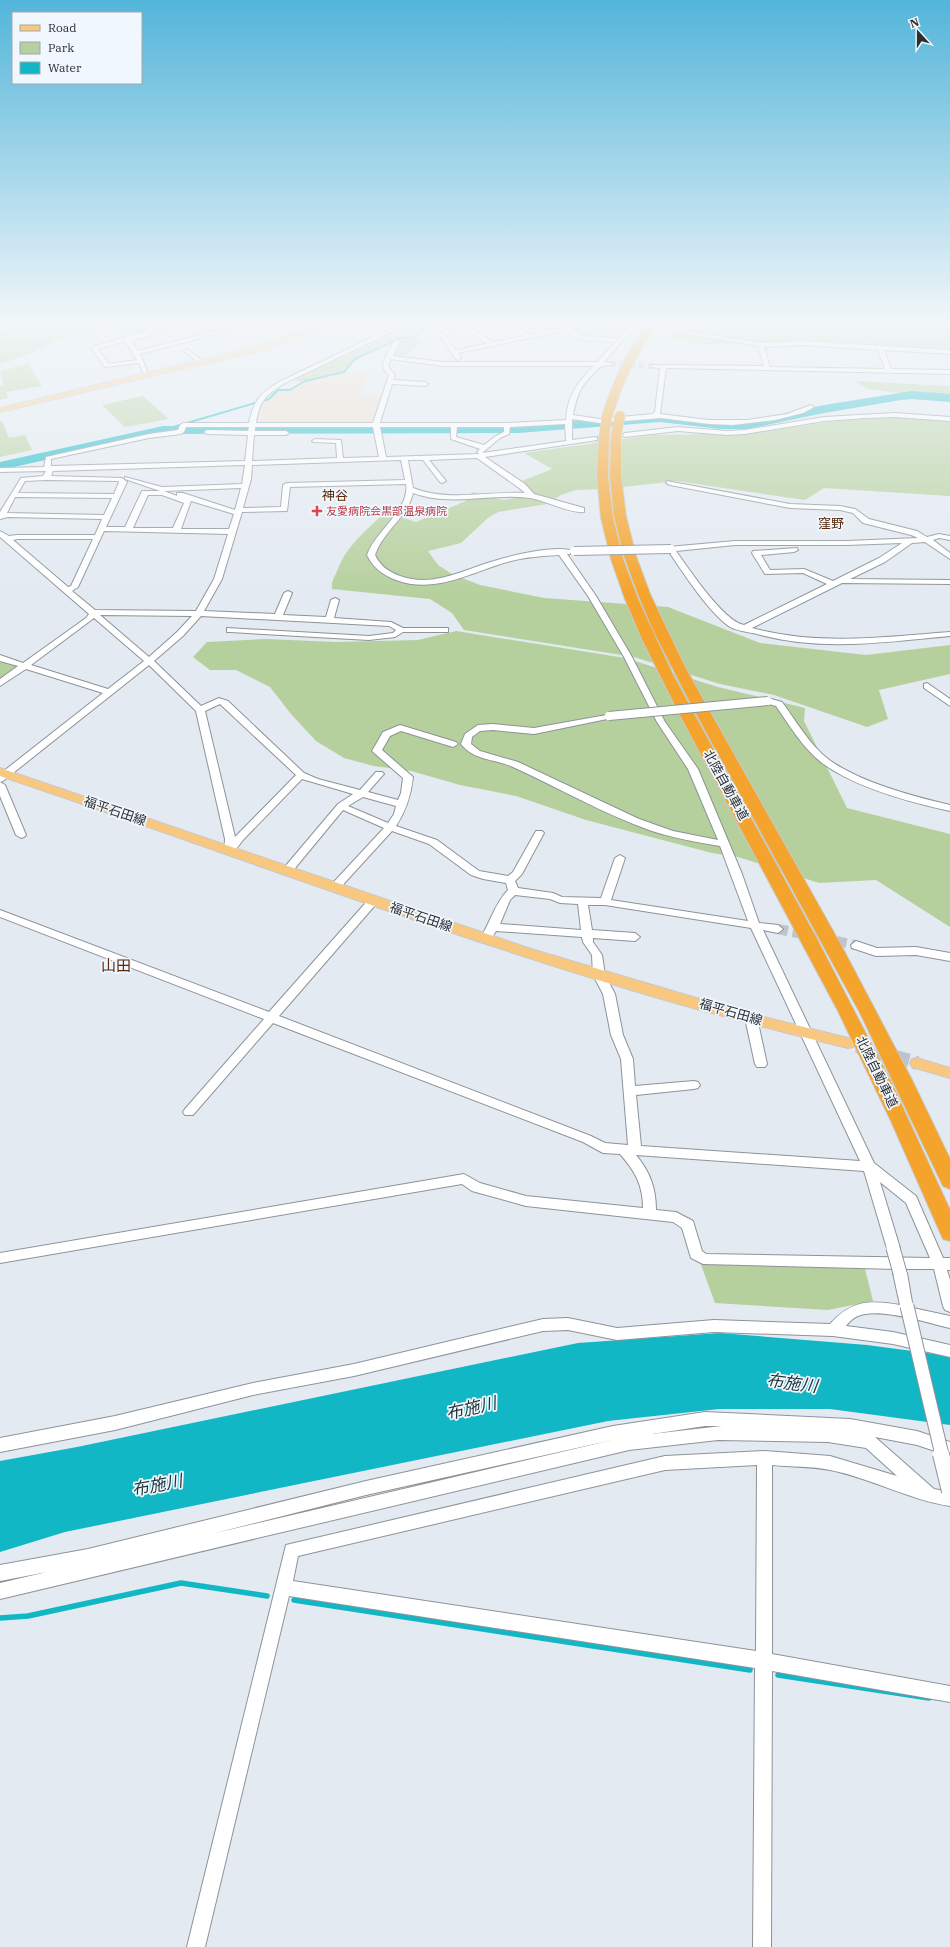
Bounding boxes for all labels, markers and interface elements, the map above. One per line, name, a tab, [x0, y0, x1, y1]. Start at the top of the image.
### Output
legend	[12, 12, 142, 84]
north arrow	[898, 12, 938, 52]
text: N	[908, 14, 921, 31]
text: Road	[48, 20, 77, 35]
text: Park	[48, 40, 74, 55]
text: Water	[48, 60, 82, 75]
district label: 神谷	[322, 487, 348, 504]
place label: 友愛病院会黒部温泉病院	[326, 504, 447, 518]
marker: 友愛病院会黒部温泉病院	[311, 505, 323, 517]
district label: 窪野	[818, 515, 844, 532]
street label: 北陸自動車道	[700, 747, 752, 823]
street label: 福平石田線	[81, 792, 149, 830]
street label: 福平石田線	[387, 898, 455, 936]
district label: 山田	[101, 956, 131, 975]
street label: 福平石田線	[697, 995, 765, 1029]
street label: 北陸自動車道	[852, 1033, 902, 1111]
water label: 布施川	[765, 1369, 821, 1397]
water label: 布施川	[444, 1391, 500, 1424]
water label: 布施川	[130, 1469, 186, 1501]

